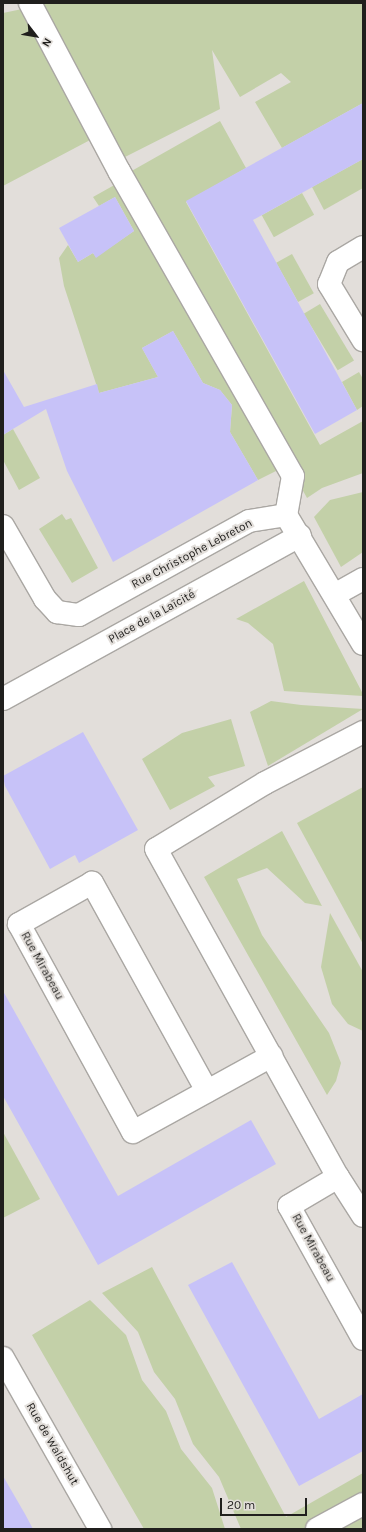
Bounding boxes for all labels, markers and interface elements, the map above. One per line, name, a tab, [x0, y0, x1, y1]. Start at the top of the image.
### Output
north arrow	[16, 16, 56, 56]
text: N	[39, 36, 54, 49]
street label: Rue Christophe Lebreton	[129, 516, 255, 592]
street label: Place de la Laïcité	[106, 587, 198, 647]
street label: Rue Mirabeau	[17, 930, 67, 1002]
street label: Rue Mirabeau	[288, 1212, 338, 1284]
street label: Rue de Waldshut	[23, 1400, 81, 1488]
scale bar	[222, 1490, 309, 1516]
text: 20 m	[227, 1498, 255, 1512]

